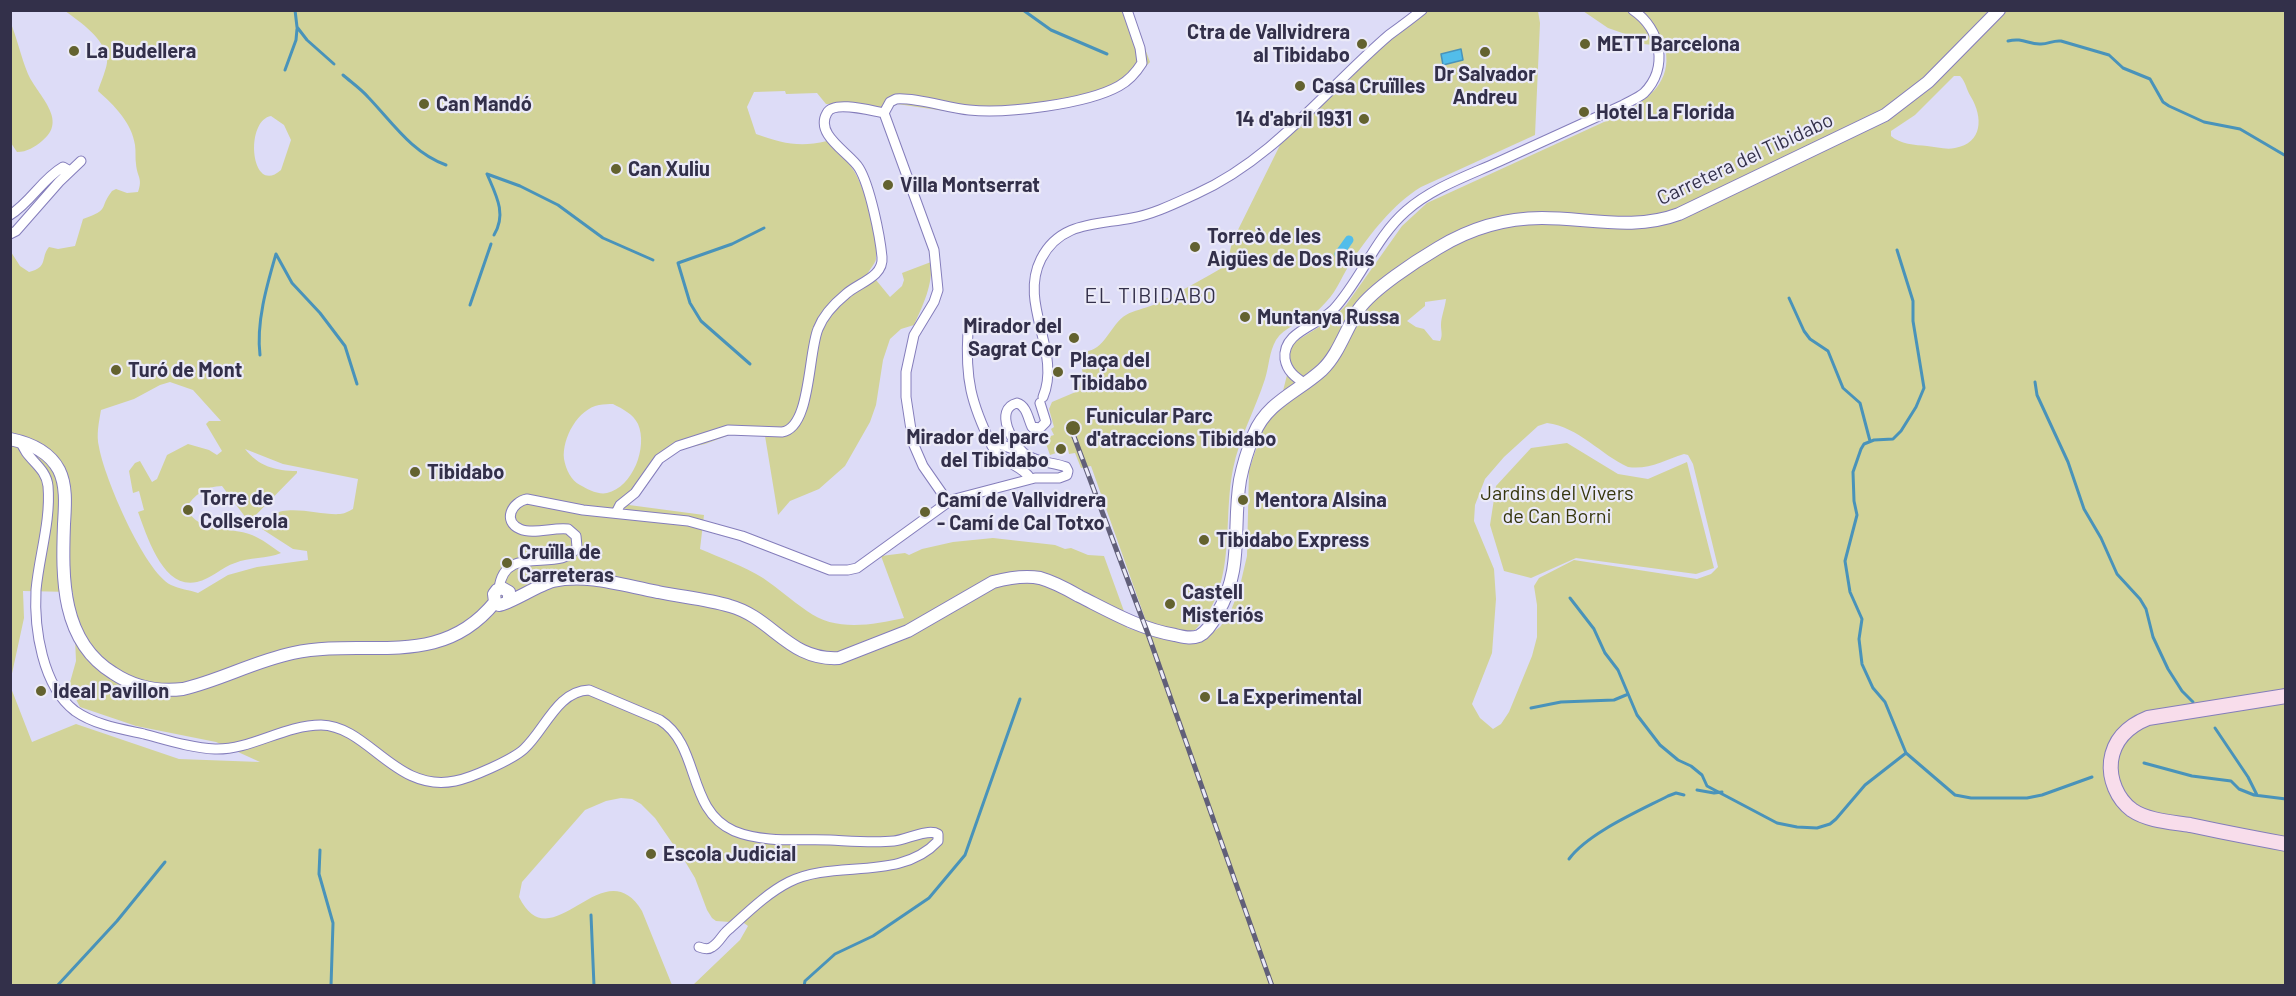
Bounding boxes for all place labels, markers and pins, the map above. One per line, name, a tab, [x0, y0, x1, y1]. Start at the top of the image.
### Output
place label: Ctra de Vallvidrera al Tibidabo	[1187, 20, 1350, 67]
place label: METT Barcelona	[1597, 32, 1740, 56]
marker: Ctra de Vallvidrera al Tibidabo	[1355, 37, 1369, 51]
marker: METT Barcelona	[1578, 37, 1592, 51]
place label: La Budellera	[86, 39, 196, 63]
marker: La Budellera	[67, 44, 81, 58]
marker: Dr Salvador Andreu	[1478, 45, 1492, 59]
place label: Dr Salvador Andreu	[1434, 62, 1536, 109]
place label: Casa Cruïlles	[1312, 74, 1425, 98]
marker: Casa Cruïlles	[1293, 79, 1307, 93]
place label: Can Mandó	[436, 92, 532, 116]
marker: Can Mandó	[417, 97, 431, 111]
place label: Hotel La Florida	[1596, 100, 1735, 124]
marker: Hotel La Florida	[1577, 105, 1591, 119]
place label: 14 d'abril 1931	[1235, 107, 1352, 131]
marker: 14 d'abril 1931	[1357, 112, 1371, 126]
place label: Can Xuliu	[628, 157, 710, 181]
marker: Can Xuliu	[609, 162, 623, 176]
place label: Villa Montserrat	[900, 173, 1040, 197]
marker: Villa Montserrat	[881, 178, 895, 192]
place label: Torreò de les Aigües de Dos Rius	[1207, 224, 1374, 271]
marker: Torreò de les Aigües de Dos Rius	[1188, 240, 1202, 254]
place label: Muntanya Russa	[1257, 305, 1400, 329]
marker: Muntanya Russa	[1238, 310, 1252, 324]
place label: Mirador del Sagrat Cor	[963, 314, 1062, 361]
marker: Mirador del Sagrat Cor	[1067, 331, 1081, 345]
place label: Plaça del Tibidabo	[1070, 348, 1150, 395]
place label: Turó de Mont	[128, 358, 242, 382]
marker: Turó de Mont	[109, 363, 123, 377]
marker: Plaça del Tibidabo	[1051, 365, 1065, 379]
place label: Funicular Parc d'atraccions Tibidabo	[1086, 404, 1276, 451]
marker: Funicular Parc d'atraccions Tibidabo	[1064, 419, 1082, 437]
place label: Mirador del parc del Tibidabo	[906, 425, 1049, 472]
marker: Mirador del parc del Tibidabo	[1054, 442, 1068, 456]
place label: Tibidabo	[427, 460, 504, 484]
marker: Tibidabo	[408, 465, 422, 479]
place label: Torre de Collserola	[200, 486, 288, 533]
place label: Camí de Vallvidrera - Camí de Cal Totxo	[937, 488, 1106, 535]
place label: Mentora Alsina	[1255, 488, 1387, 512]
marker: Mentora Alsina	[1236, 493, 1250, 507]
marker: Torre de Collserola	[181, 503, 195, 517]
marker: Camí de Vallvidrera - Camí de Cal Totxo	[918, 505, 932, 519]
place label: Tibidabo Express	[1216, 528, 1369, 552]
marker: Tibidabo Express	[1197, 533, 1211, 547]
place label: Cruïlla de Carreteras	[519, 540, 614, 587]
marker: Cruïlla de Carreteras	[500, 556, 514, 570]
place label: Castell Misteriós	[1182, 580, 1264, 627]
marker: Castell Misteriós	[1163, 597, 1177, 611]
place label: Ideal Pavillon	[53, 679, 169, 703]
marker: Ideal Pavillon	[34, 684, 48, 698]
place label: La Experimental	[1217, 685, 1362, 709]
marker: La Experimental	[1198, 690, 1212, 704]
place label: Escola Judicial	[663, 842, 796, 866]
marker: Escola Judicial	[644, 847, 658, 861]

